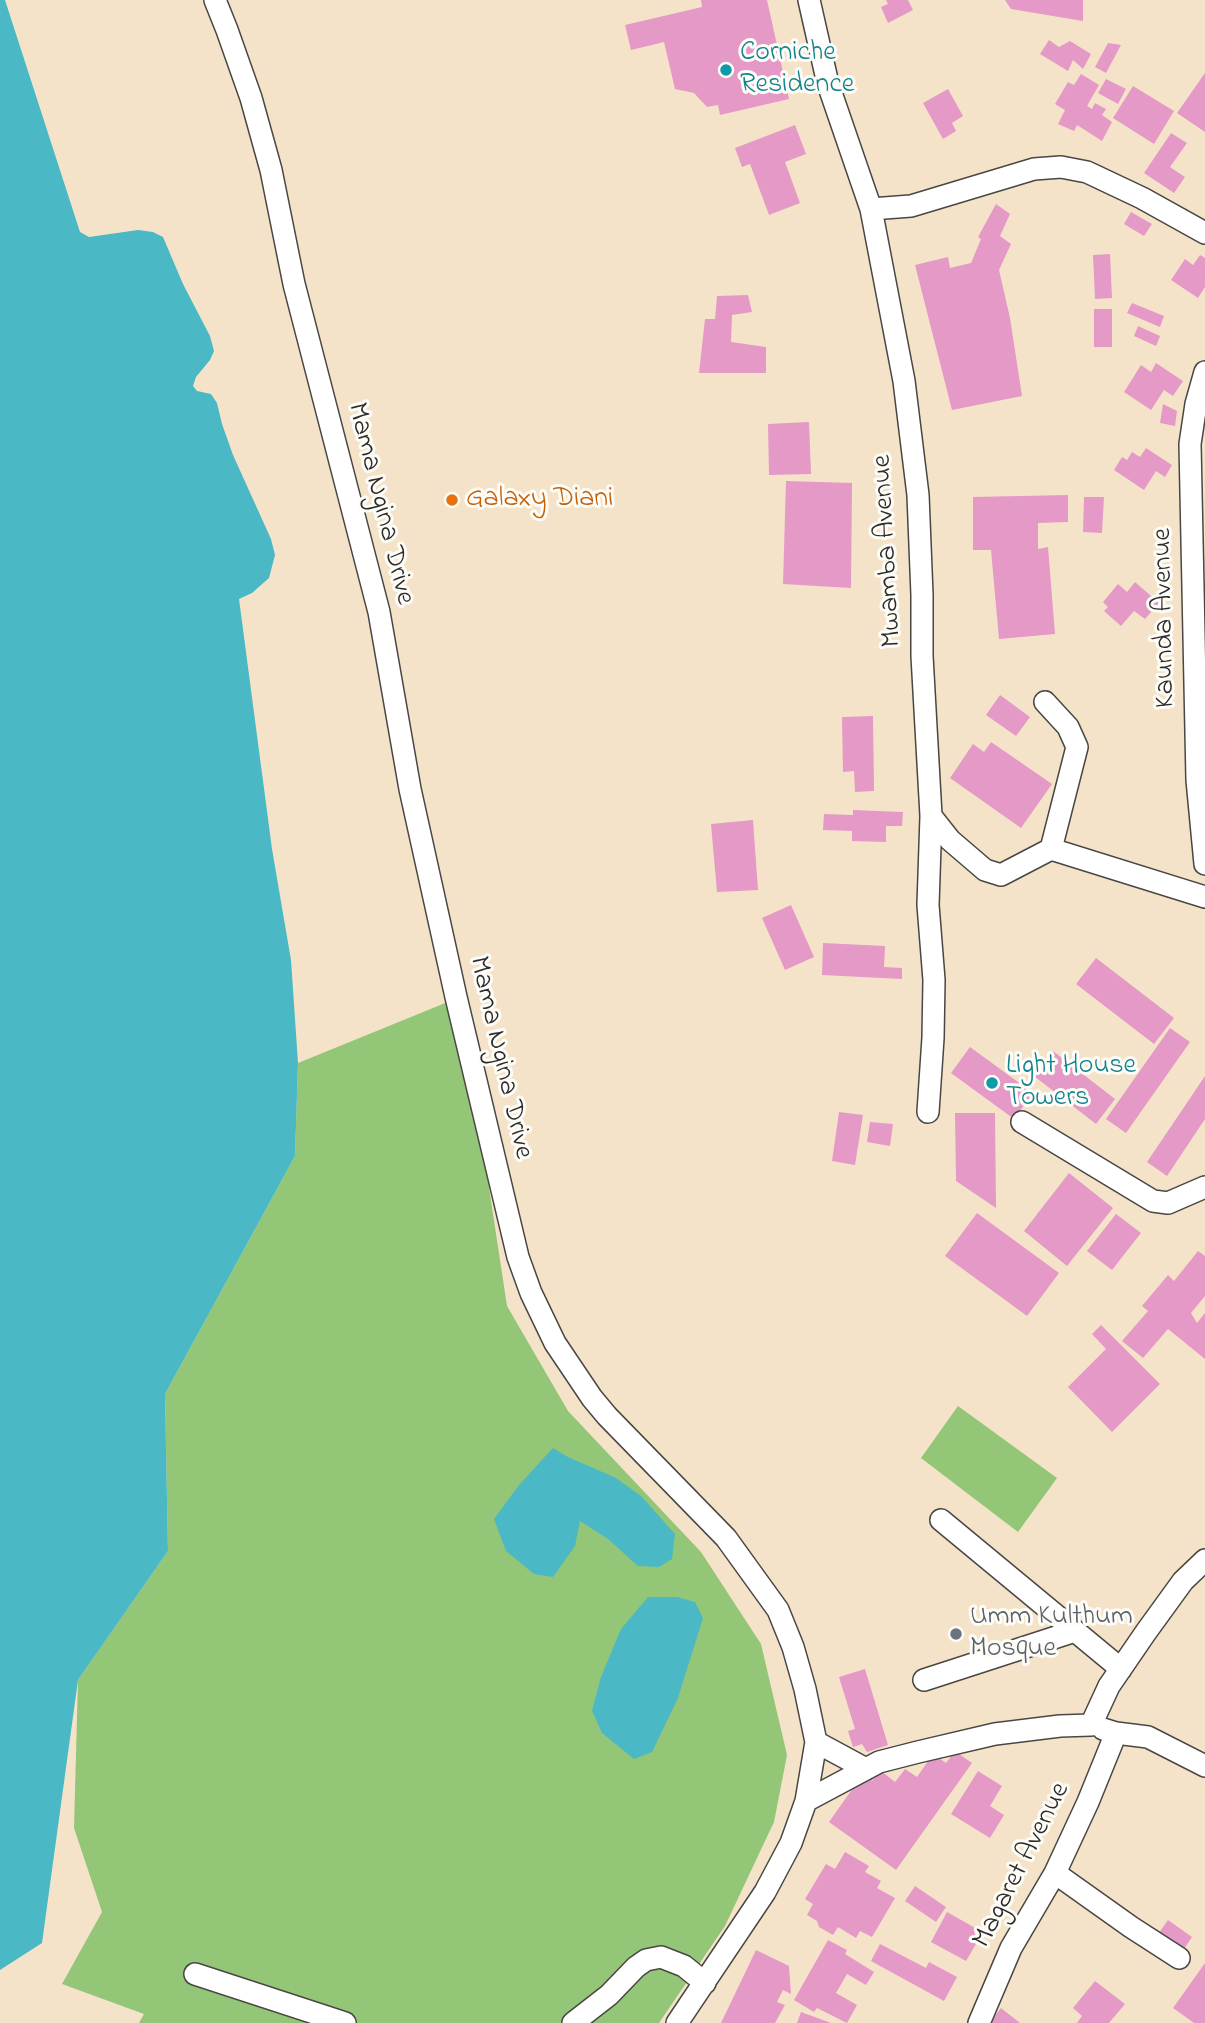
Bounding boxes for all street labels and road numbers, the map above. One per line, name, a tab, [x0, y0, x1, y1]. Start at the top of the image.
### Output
street label: Mama Ngina Drive	[338, 400, 420, 608]
street label: Mwamba Avenue	[867, 454, 911, 648]
street label: Kaunda Avenue	[1148, 528, 1184, 708]
street label: Mama Ngina Drive	[459, 953, 539, 1163]
street label: Magaret Avenue	[967, 1778, 1079, 1954]

